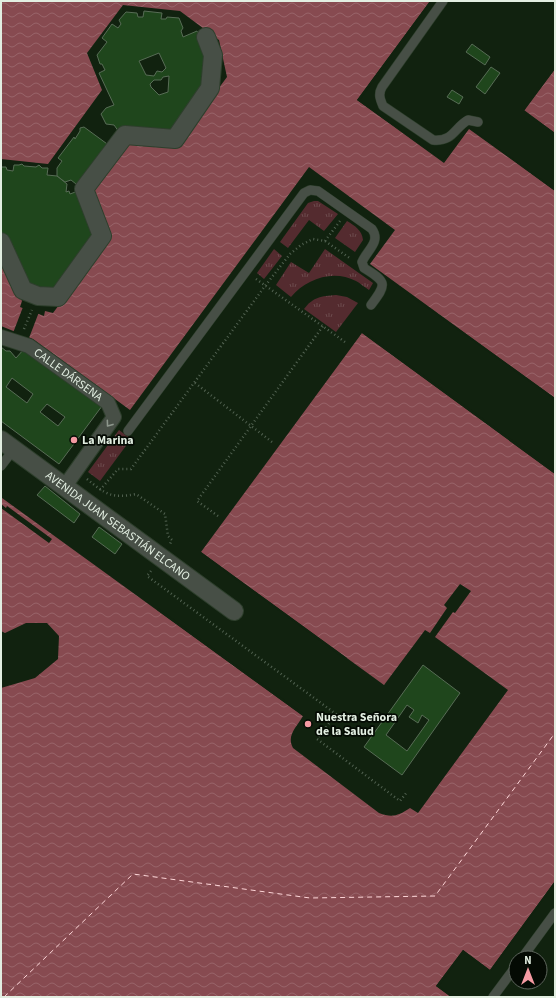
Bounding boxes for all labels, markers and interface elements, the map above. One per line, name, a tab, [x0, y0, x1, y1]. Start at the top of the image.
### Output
street label: CALLE DÁRSENA	[30, 344, 106, 406]
one-way arrow	[107, 420, 114, 427]
place label: La Marina	[82, 432, 134, 449]
marker: La Marina	[69, 435, 79, 445]
street label: AVENIDA JUAN SEBASTIÁN ELCANO	[42, 467, 194, 585]
place label: Nuestra Señora de la Salud	[316, 709, 397, 740]
marker: Nuestra Señora de la Salud	[303, 719, 313, 729]
north arrow	[508, 950, 548, 990]
text: N	[524, 953, 532, 968]

